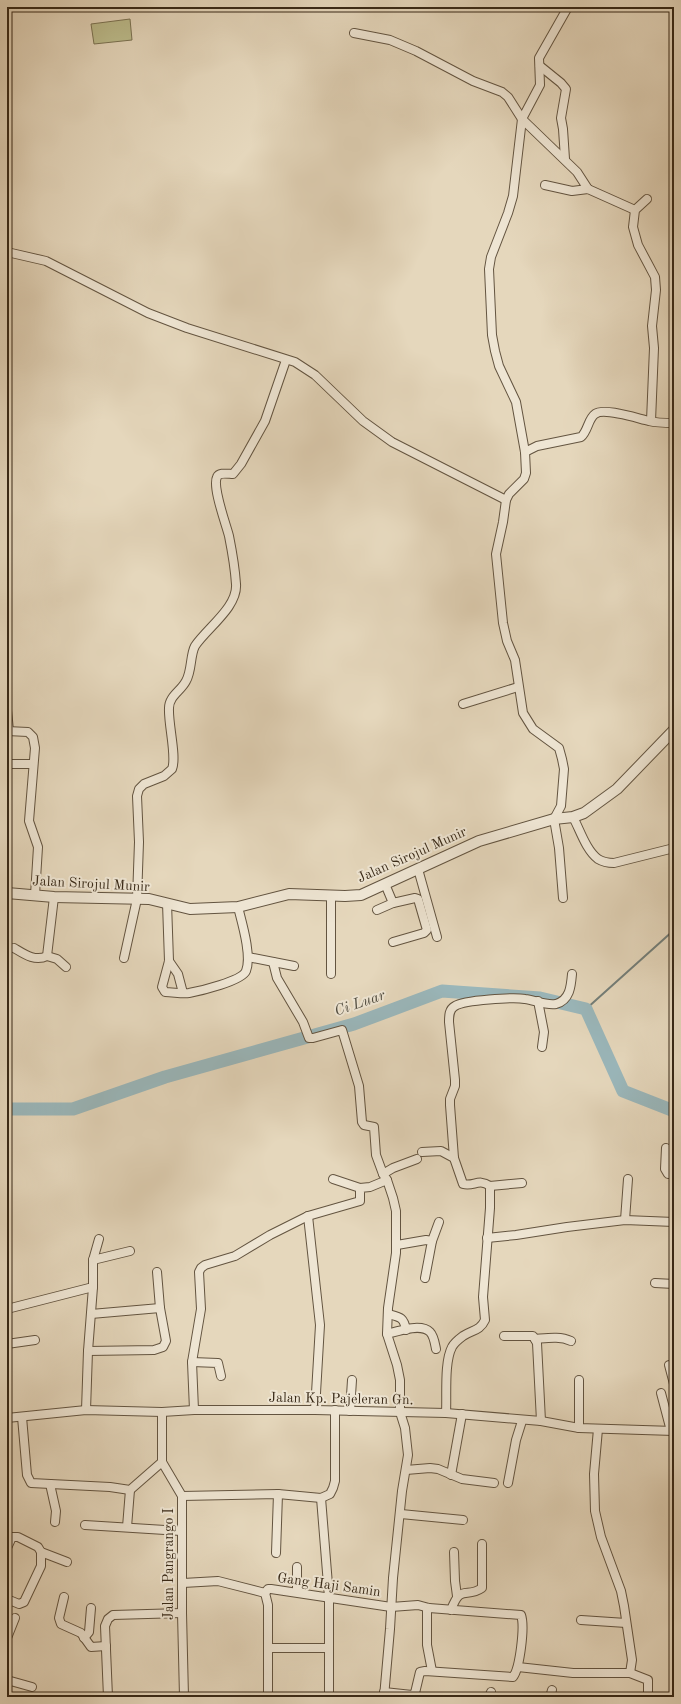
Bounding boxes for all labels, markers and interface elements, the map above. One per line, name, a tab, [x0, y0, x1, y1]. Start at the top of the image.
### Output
street label: Jalan Sirojul Munir	[355, 825, 469, 885]
street label: Jalan Sirojul Munir	[32, 874, 150, 894]
water label: Ci Luar	[333, 988, 388, 1020]
street label: Jalan Kp. Pajeleran Gn.	[268, 1391, 414, 1407]
street label: Jalan Pangrango I	[162, 1508, 176, 1620]
street label: Gang Haji Samin	[276, 1571, 382, 1599]

